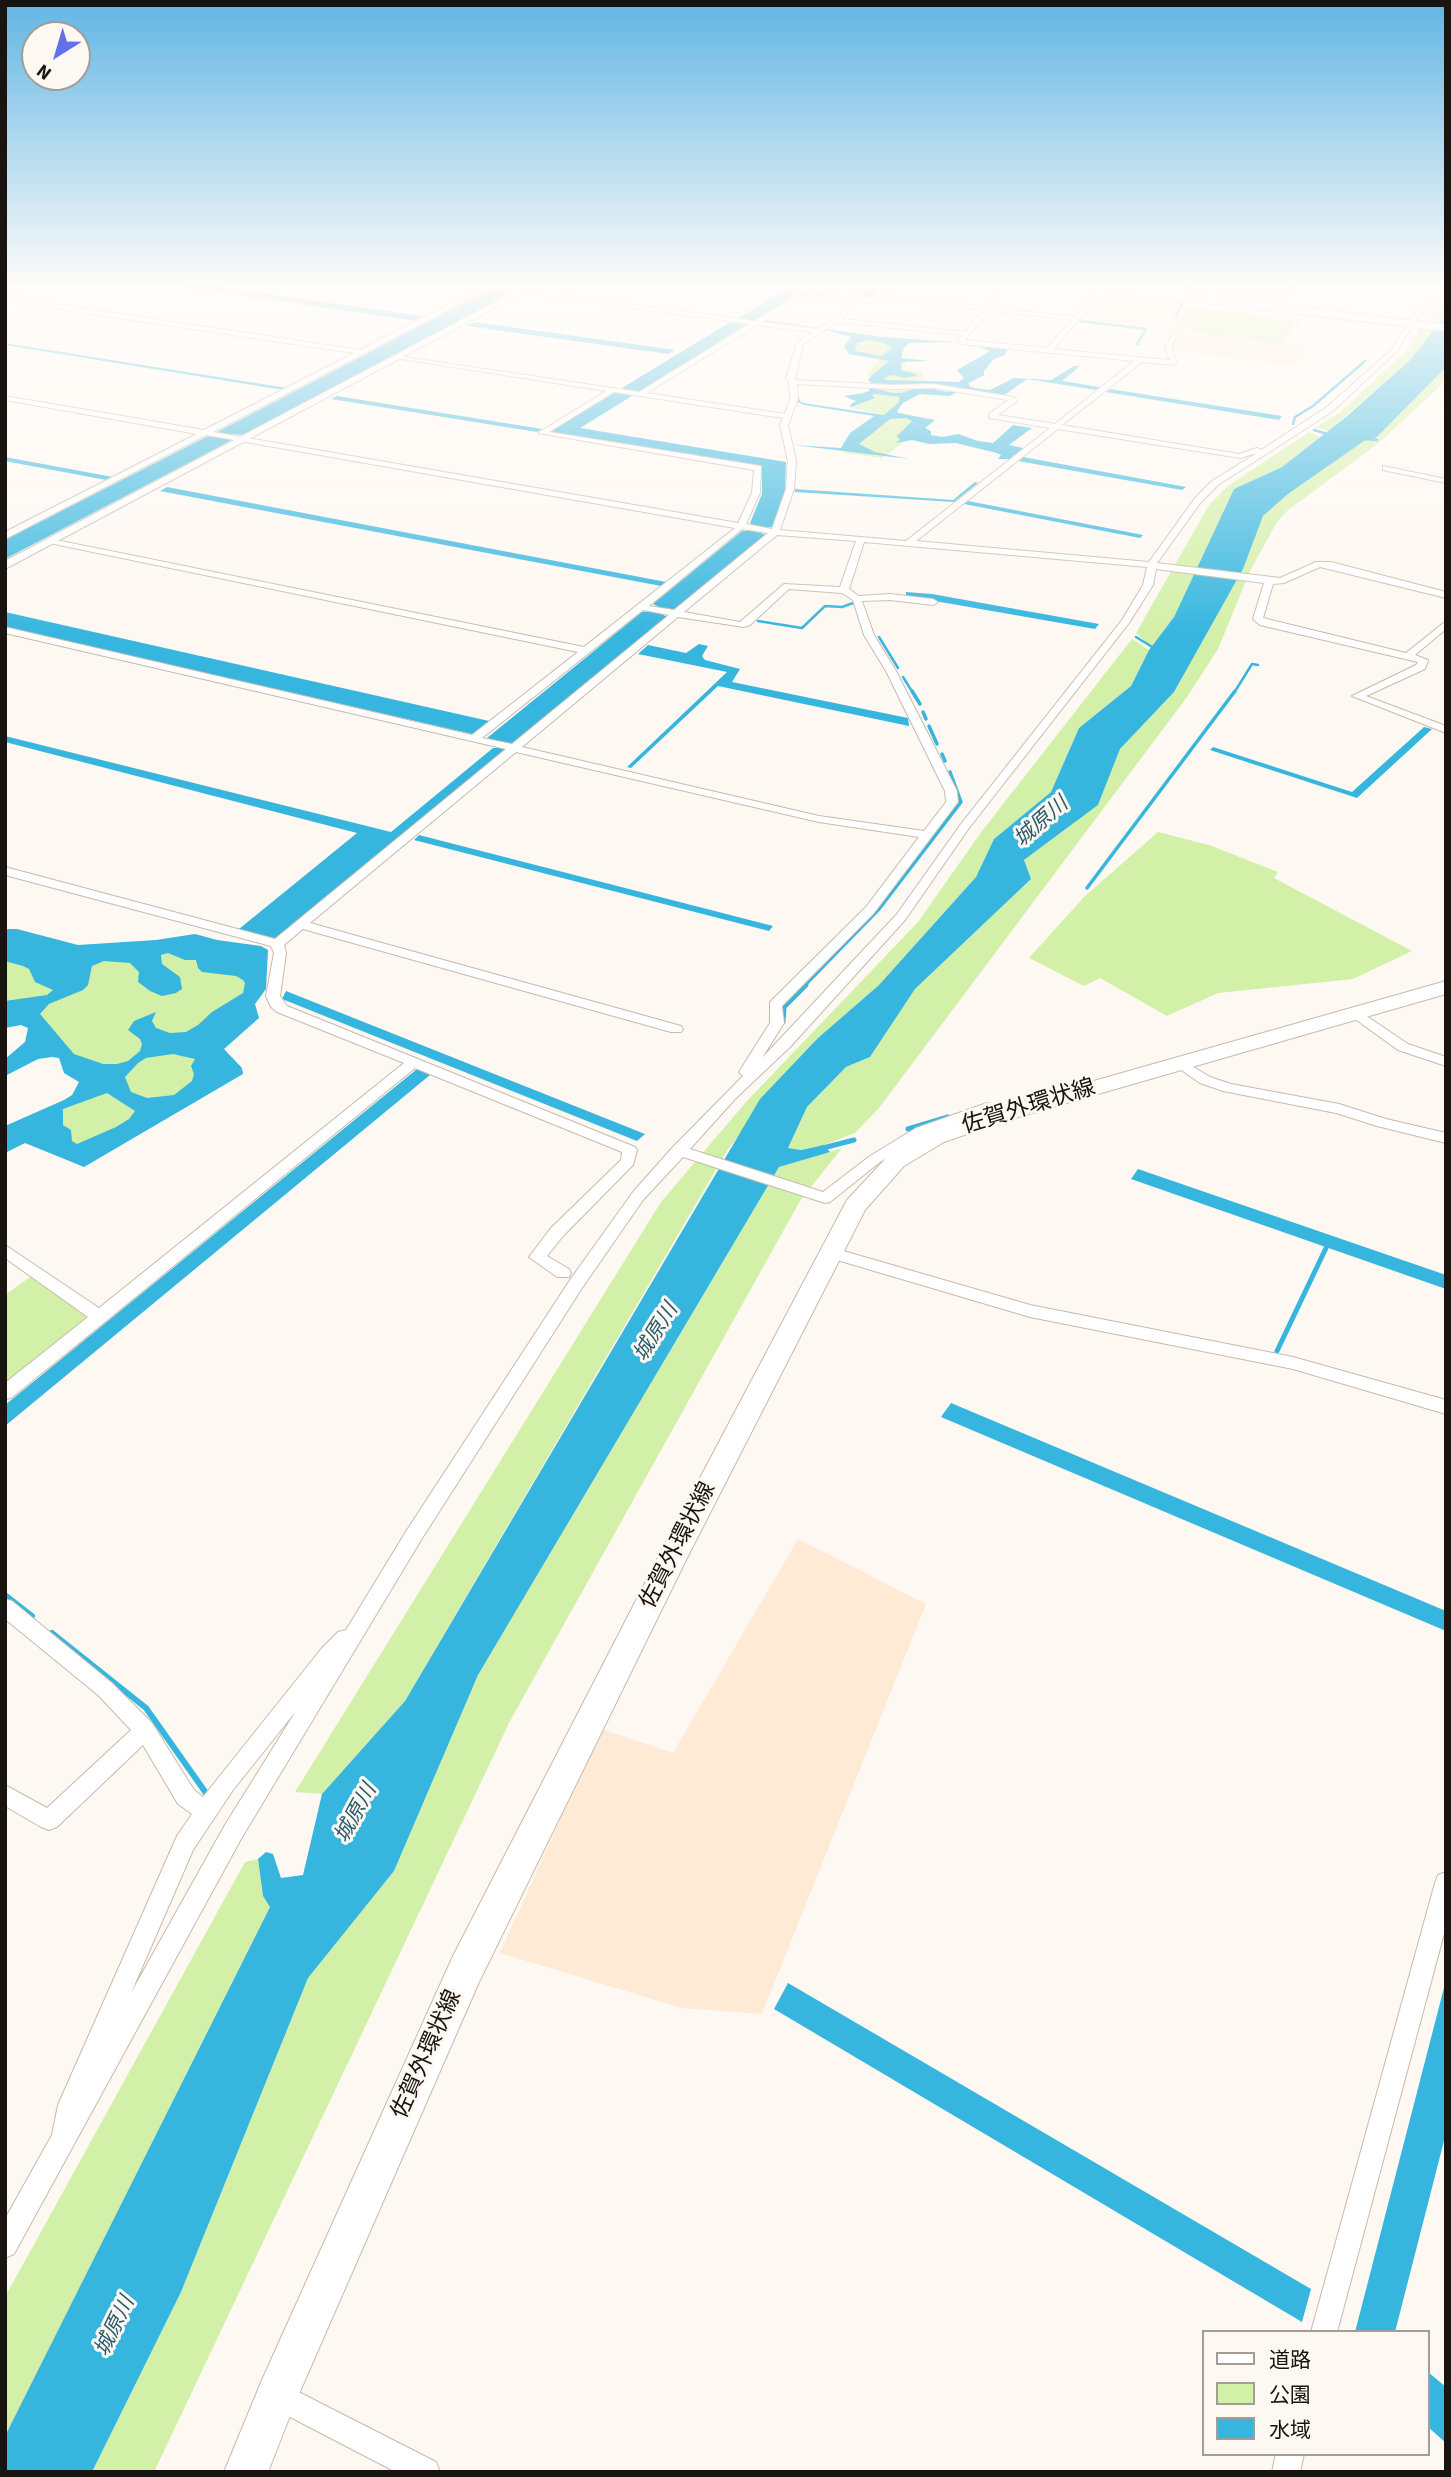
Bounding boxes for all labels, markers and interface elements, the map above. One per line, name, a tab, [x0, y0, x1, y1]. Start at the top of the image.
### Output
north arrow	[21, 21, 91, 91]
text: N	[31, 57, 57, 86]
water label: 城原川	[1010, 793, 1074, 853]
street label: 佐賀外環状線	[959, 1075, 1099, 1141]
water label: 城原川	[630, 1300, 684, 1366]
street label: 佐賀外環状線	[635, 1478, 723, 1614]
water label: 城原川	[331, 1780, 383, 1848]
street label: 佐賀外環状線	[387, 1986, 469, 2124]
water label: 城原川	[91, 2293, 141, 2361]
legend	[1202, 2330, 1430, 2456]
text: 道路	[1269, 2345, 1311, 2375]
text: 公園	[1269, 2380, 1311, 2410]
text: 水域	[1269, 2415, 1311, 2445]

